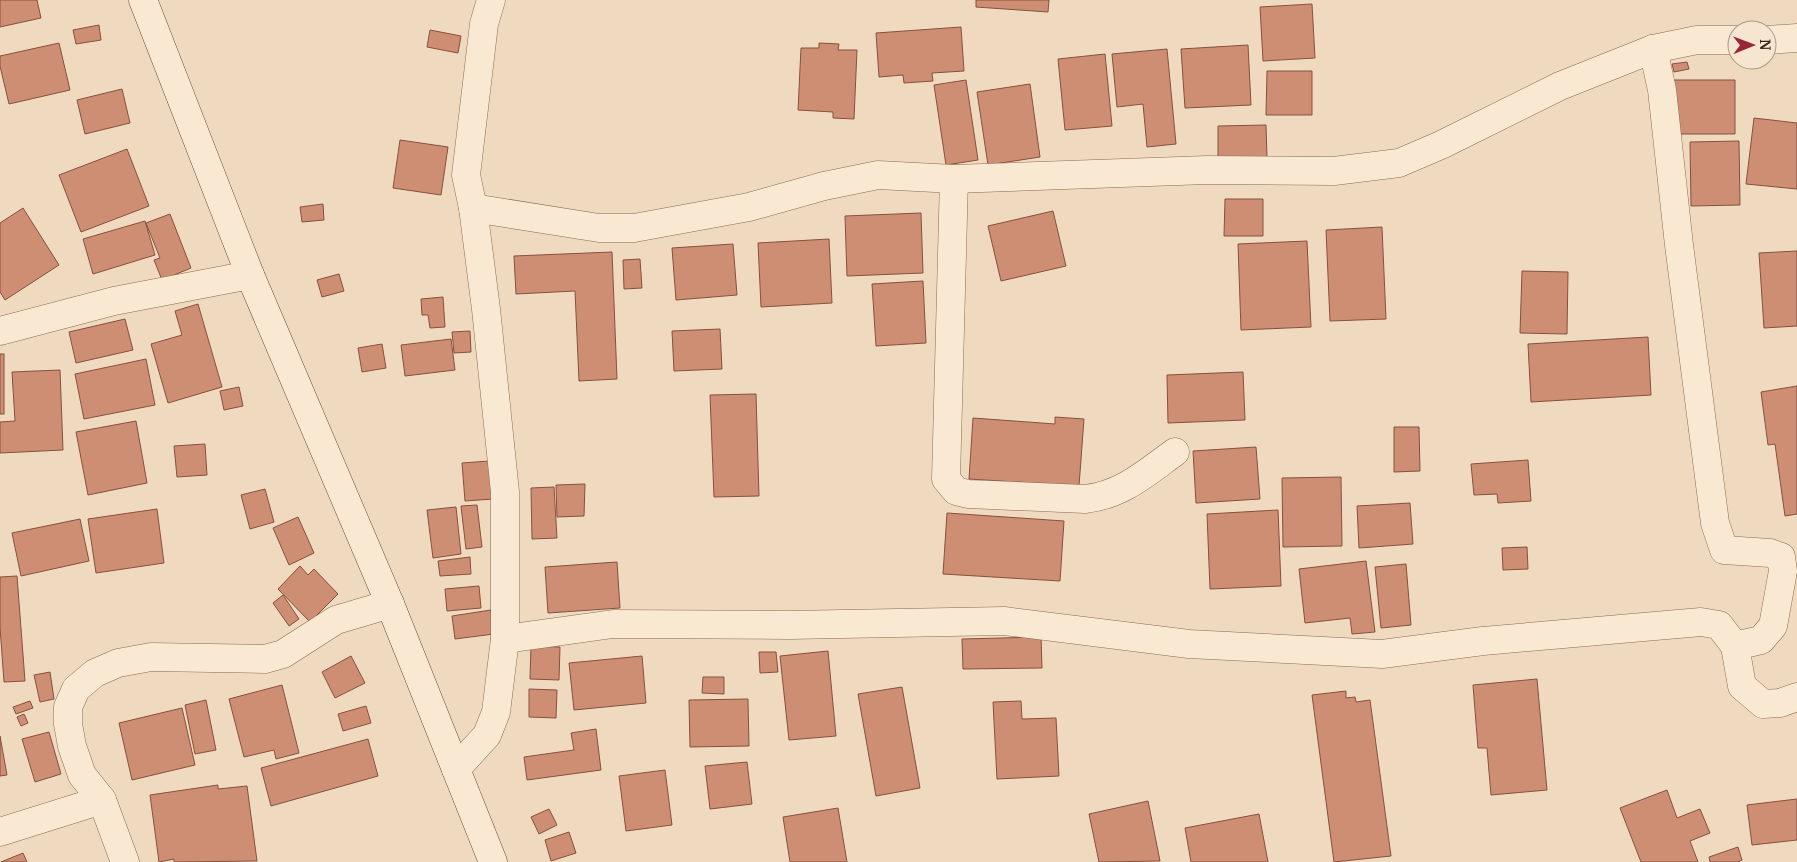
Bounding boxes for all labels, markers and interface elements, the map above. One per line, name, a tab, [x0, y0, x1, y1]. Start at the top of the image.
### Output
north arrow	[1727, 20, 1777, 70]
text: N	[1756, 39, 1774, 50]

